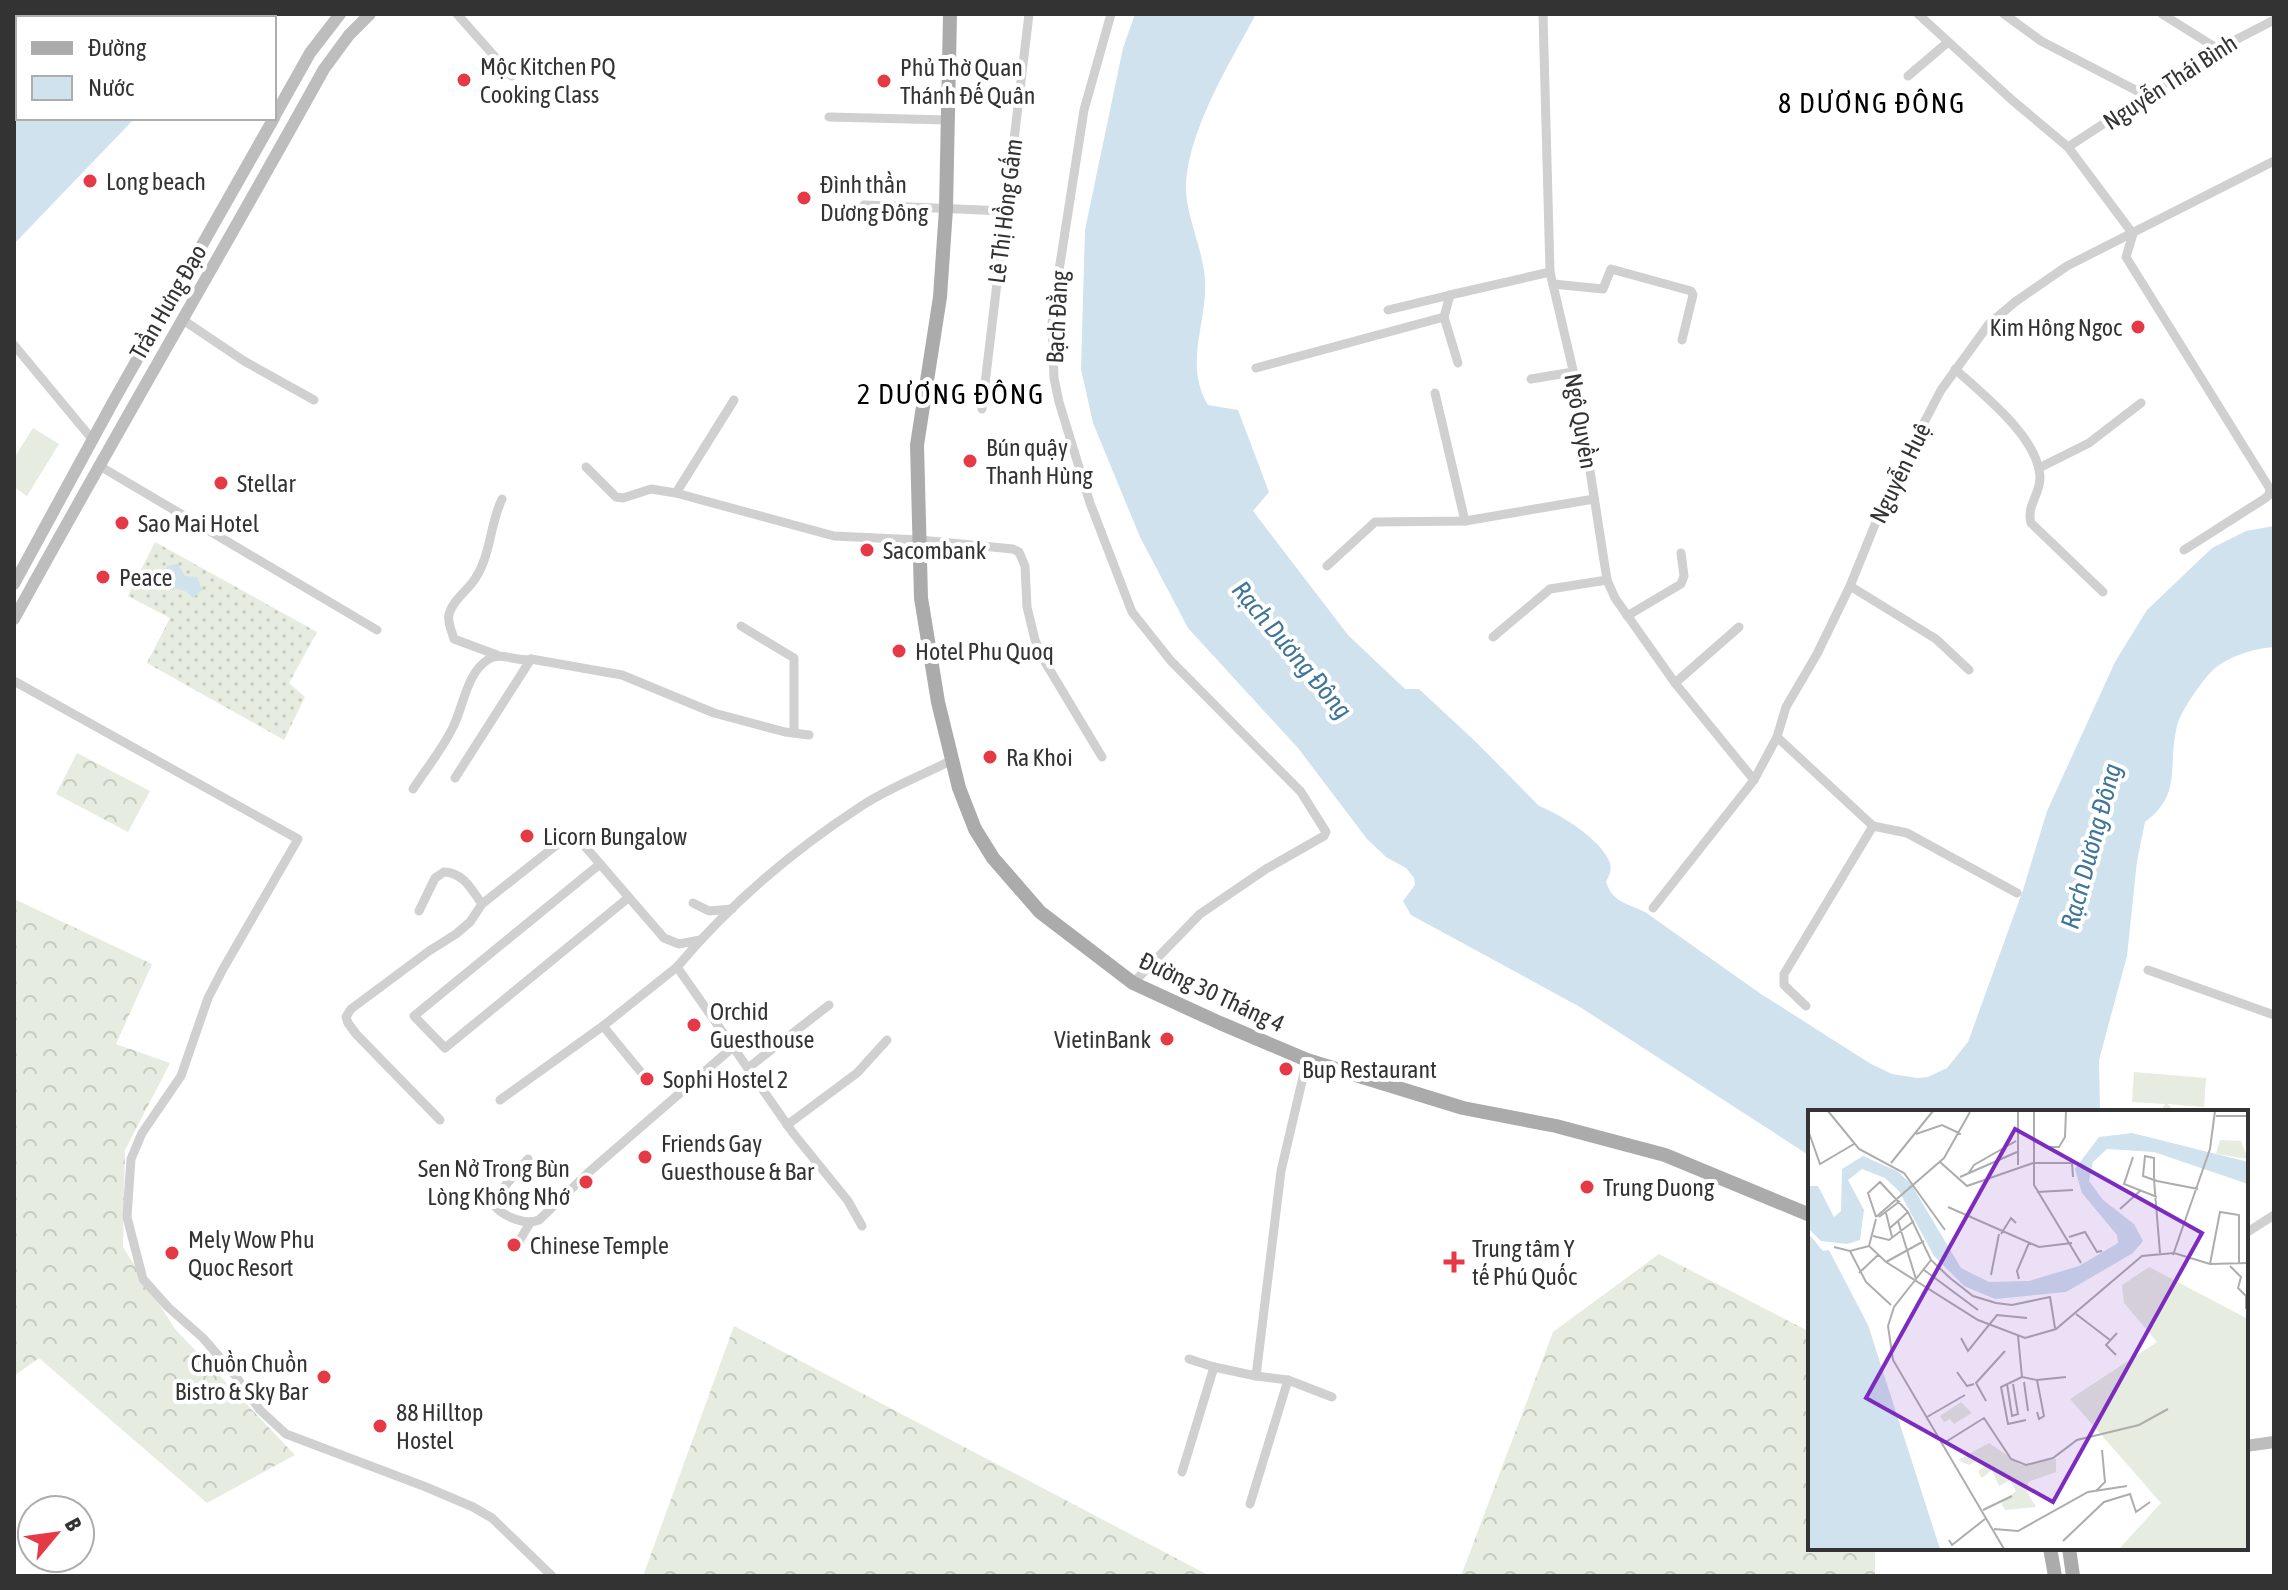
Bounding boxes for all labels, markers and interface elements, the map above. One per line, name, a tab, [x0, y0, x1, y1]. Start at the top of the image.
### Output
legend	[16, 16, 276, 120]
street label: Nguyễn Thái Bình	[2098, 29, 2242, 135]
text: Đường	[88, 34, 147, 61]
place label: Mộc Kitchen PQ Cooking Class	[480, 53, 617, 108]
place label: Phủ Thờ Quan Thánh Đế Quân	[900, 54, 1035, 109]
marker: Mộc Kitchen PQ Cooking Class	[455, 71, 473, 89]
marker: Phủ Thờ Quan Thánh Đế Quân	[875, 72, 893, 90]
text: Nước	[88, 74, 134, 101]
district label: 8 DƯƠNG ĐÔNG	[1778, 87, 1966, 119]
street label: Lê Thị Hồng Gấm	[983, 137, 1027, 285]
place label: Long beach	[106, 168, 206, 195]
place label: Đình thần Dương Đông	[820, 171, 929, 226]
marker: Long beach	[81, 172, 99, 190]
marker: Đình thần Dương Đông	[795, 189, 813, 207]
street label: Trần Hưng Đạo	[124, 240, 212, 364]
street label: Bạch Đằng	[1041, 269, 1073, 364]
place label: Kim Hông Ngoc	[1990, 314, 2122, 341]
marker: Kim Hông Ngoc	[2129, 318, 2147, 336]
street label: Ngô Quyền	[1559, 371, 1603, 471]
district label: 2 DƯƠNG ĐÔNG	[857, 378, 1045, 410]
street label: Nguyễn Huệ	[1864, 419, 1936, 527]
place label: Bún quậy Thanh Hùng	[986, 434, 1094, 489]
marker: Bún quậy Thanh Hùng	[961, 452, 979, 470]
place label: Stellar	[237, 470, 297, 497]
marker: Stellar	[212, 474, 230, 492]
place label: Sao Mai Hotel	[138, 510, 260, 537]
marker: Sao Mai Hotel	[113, 514, 131, 532]
place label: Sacombank	[883, 537, 987, 564]
marker: Sacombank	[858, 541, 876, 559]
place label: Peace	[119, 564, 172, 591]
marker: Peace	[94, 568, 112, 586]
water label: Rạch Dương Đông	[1226, 575, 1358, 725]
place label: Hotel Phu Quoq	[915, 638, 1054, 665]
marker: Hotel Phu Quoq	[890, 642, 908, 660]
place label: Ra Khoi	[1006, 744, 1073, 771]
marker: Ra Khoi	[981, 748, 999, 766]
water label: Rạch Dương Đông	[2054, 760, 2128, 932]
place label: Licorn Bungalow	[543, 823, 687, 850]
marker: Licorn Bungalow	[518, 827, 536, 845]
street label: Đường 30 Tháng 4	[1135, 947, 1289, 1037]
place label: Orchid Guesthouse	[710, 998, 814, 1053]
marker: Orchid Guesthouse	[685, 1016, 703, 1034]
place label: VietinBank	[1054, 1026, 1151, 1053]
marker: VietinBank	[1158, 1030, 1176, 1048]
place label: Bup Restaurant	[1302, 1056, 1437, 1083]
marker: Bup Restaurant	[1277, 1060, 1295, 1078]
place label: Sophi Hostel 2	[663, 1066, 788, 1093]
marker: Sophi Hostel 2	[638, 1070, 656, 1088]
inset map	[1808, 1110, 2248, 1550]
place label: Friends Gay Guesthouse & Bar	[661, 1130, 815, 1185]
marker: Friends Gay Guesthouse & Bar	[636, 1148, 654, 1166]
place label: Sen Nở Trong Bùn Lòng Không Nhớ	[418, 1155, 570, 1210]
marker: Sen Nở Trong Bùn Lòng Không Nhớ	[577, 1173, 595, 1191]
place label: Trung Duong	[1603, 1174, 1715, 1201]
marker: Trung Duong	[1578, 1178, 1596, 1196]
place label: Mely Wow Phu Quoc Resort	[188, 1226, 315, 1281]
place label: Chinese Temple	[530, 1232, 669, 1259]
place label: Trung tâm Y tế Phú Quốc	[1472, 1235, 1577, 1290]
marker: Chinese Temple	[505, 1236, 523, 1254]
marker: Mely Wow Phu Quoc Resort	[163, 1244, 181, 1262]
marker: Trung tâm Y tế Phú Quốc	[1443, 1251, 1465, 1273]
place label: Chuồn Chuồn Bistro & Sky Bar	[175, 1350, 309, 1405]
marker: Chuồn Chuồn Bistro & Sky Bar	[315, 1368, 333, 1386]
place label: 88 Hilltop Hostel	[396, 1399, 483, 1454]
marker: 88 Hilltop Hostel	[371, 1417, 389, 1435]
north arrow	[16, 1494, 96, 1574]
text: B	[60, 1513, 88, 1536]

